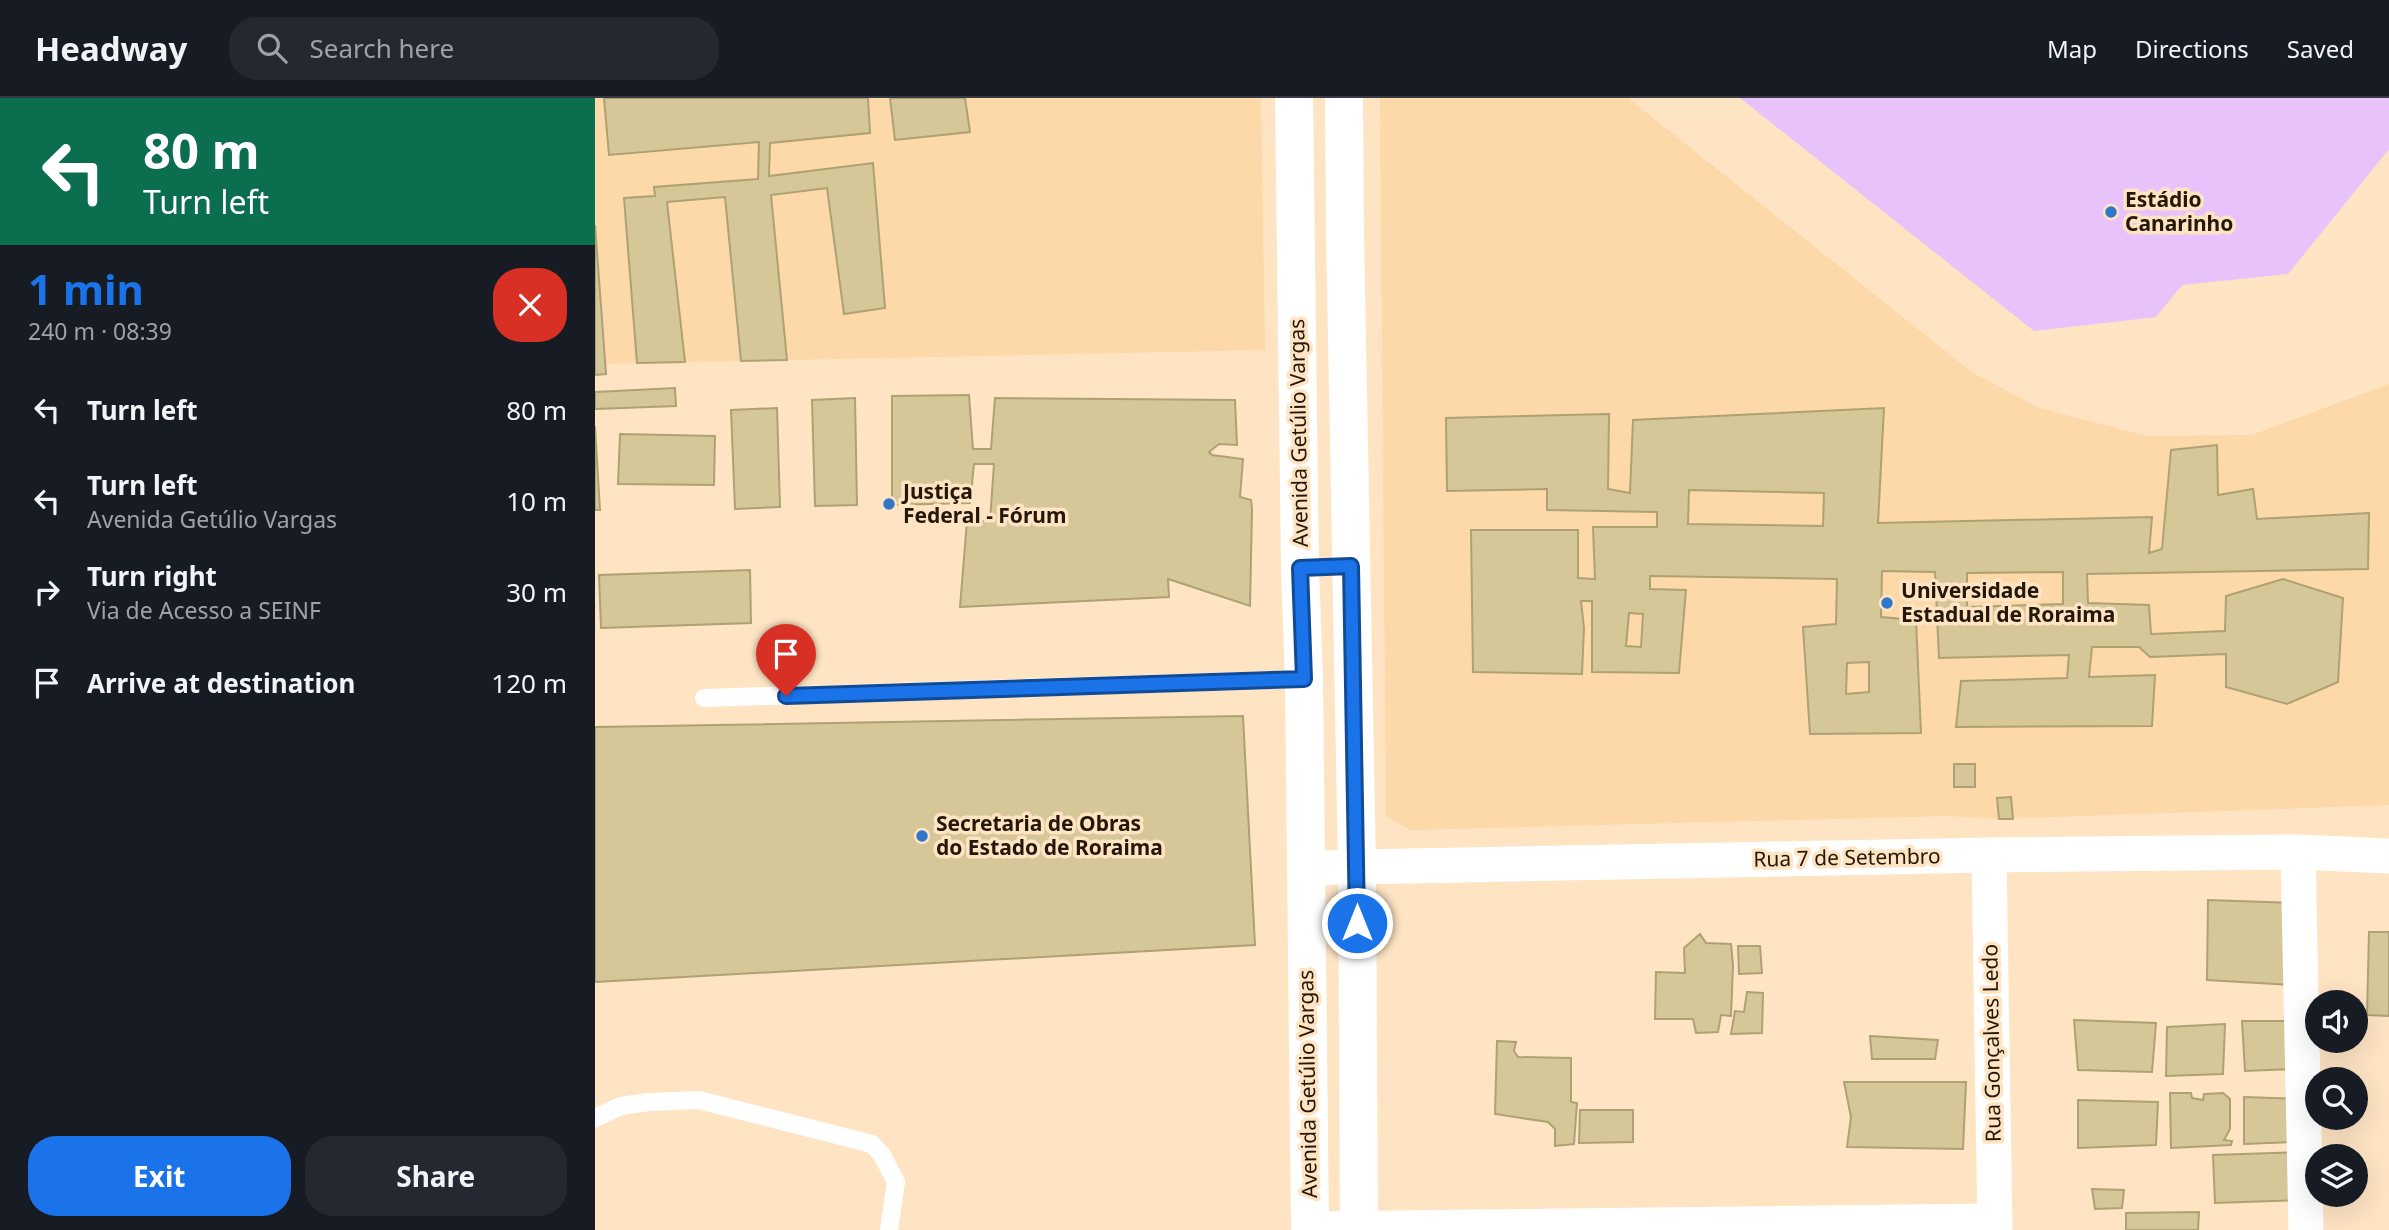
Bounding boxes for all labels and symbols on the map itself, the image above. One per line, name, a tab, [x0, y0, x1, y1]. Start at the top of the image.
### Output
place label: Estádio Canarinho	[2125, 185, 2233, 237]
marker: Estádio Canarinho	[2103, 204, 2119, 220]
street label: Avenida Getúlio Vargas	[1282, 319, 1314, 547]
place label: Justiça Federal - Fórum	[901, 477, 1066, 529]
marker: Justiça Federal - Fórum	[881, 496, 897, 512]
place label: Universidade Estadual de Roraima	[1901, 576, 2115, 628]
marker: Universidade Estadual de Roraima	[1879, 595, 1895, 611]
pin	[756, 624, 816, 696]
place label: Secretaria de Obras do Estado de Roraima	[936, 809, 1163, 861]
marker: Secretaria de Obras do Estado de Roraima	[914, 828, 930, 844]
street label: Rua 7 de Setembro	[1753, 841, 1941, 873]
position arrow	[1320, 886, 1394, 960]
street label: Rua Gonçalves Ledo	[1975, 944, 2007, 1142]
street label: Avenida Getúlio Vargas	[1291, 970, 1323, 1198]

